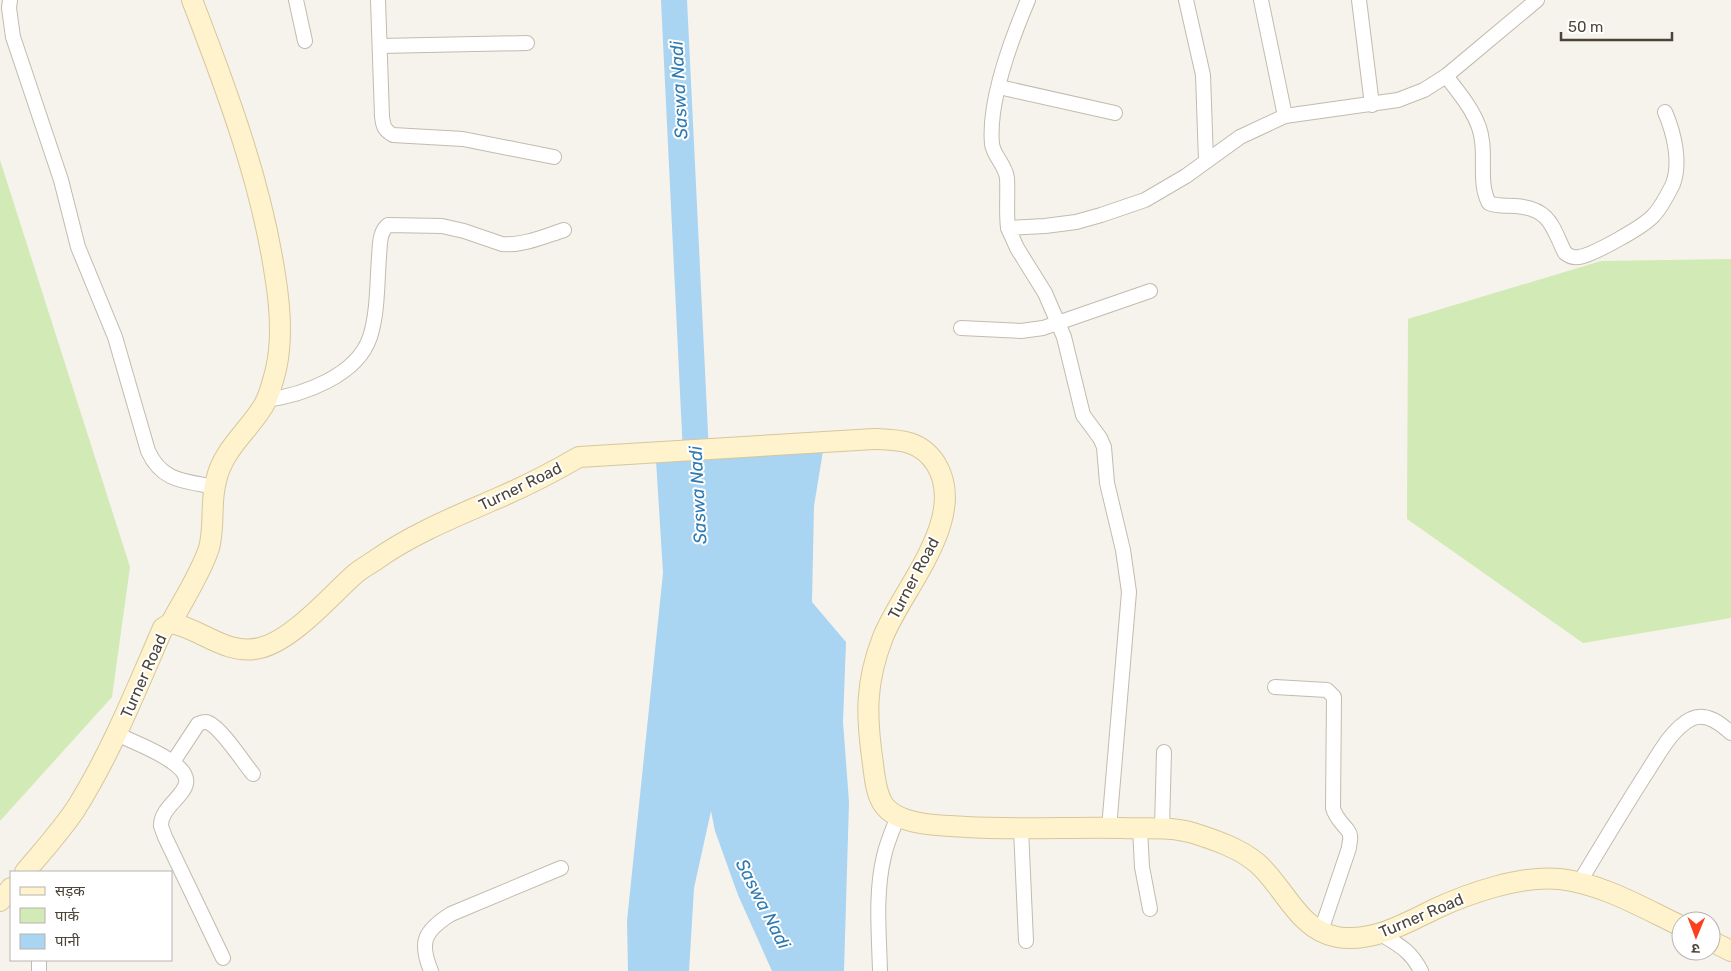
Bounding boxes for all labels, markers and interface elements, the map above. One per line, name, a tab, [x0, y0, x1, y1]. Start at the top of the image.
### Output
scale bar	[1561, 10, 1672, 42]
text: 50 m	[1568, 18, 1603, 36]
water label: Saswa Nadi	[665, 40, 693, 140]
water label: Saswa Nadi	[684, 445, 712, 545]
street label: Turner Road	[476, 458, 565, 515]
street label: Turner Road	[884, 534, 943, 622]
street label: Turner Road	[116, 631, 170, 721]
water label: Saswa Nadi	[731, 855, 795, 953]
legend	[10, 871, 172, 961]
text: सड़क	[55, 882, 85, 900]
street label: Turner Road	[1376, 889, 1466, 942]
text: पार्क	[55, 907, 79, 925]
north arrow	[1671, 911, 1721, 961]
text: पानी	[55, 932, 81, 950]
text: उ	[1691, 940, 1700, 957]

